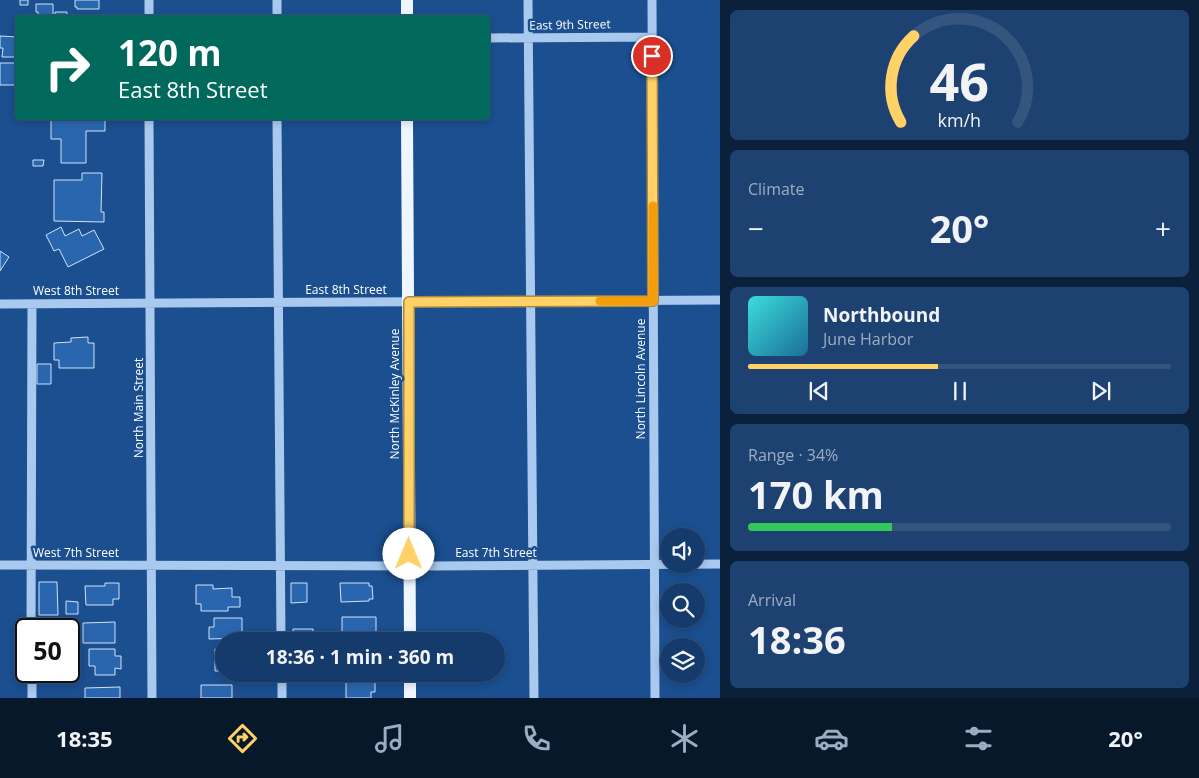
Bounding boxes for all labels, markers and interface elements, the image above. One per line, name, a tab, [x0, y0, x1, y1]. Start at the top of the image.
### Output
street label: East 9th Street	[529, 15, 611, 34]
text: 120 m	[118, 29, 222, 76]
icon: right	[35, 35, 100, 100]
pin	[631, 35, 673, 77]
icon: arrive	[638, 42, 666, 70]
text: 46	[930, 45, 989, 116]
text: East 8th Street	[118, 74, 268, 104]
text: km/h	[938, 108, 981, 132]
text: Climate	[748, 178, 805, 200]
text: 20°	[930, 202, 989, 254]
text: −	[748, 209, 764, 247]
text: +	[1155, 209, 1171, 247]
street label: East 8th Street	[305, 281, 387, 298]
street label: West 8th Street	[33, 282, 119, 299]
text: Northbound	[823, 302, 940, 328]
street label: North Lincoln Avenue	[632, 318, 649, 439]
street label: North McKinley Avenue	[386, 328, 403, 459]
text: June Harbor	[823, 328, 913, 350]
street label: North Main Street	[130, 358, 147, 458]
icon: previous	[805, 377, 833, 405]
icon: pause	[946, 377, 974, 405]
icon: next	[1087, 377, 1115, 405]
text: Range · 34%	[748, 444, 838, 466]
text: 170 km	[748, 468, 884, 520]
position arrow	[382, 527, 434, 579]
map controls	[660, 528, 705, 683]
button: sound	[660, 528, 705, 573]
street label: West 7th Street	[33, 544, 119, 561]
street label: East 7th Street	[455, 544, 537, 561]
button: search	[660, 583, 705, 628]
text: Arrival	[748, 589, 796, 611]
text: 18:36	[748, 613, 846, 665]
speed limit sign: 50	[15, 618, 80, 683]
button: layers	[660, 638, 705, 683]
text: 18:36 · 1 min · 360 m	[266, 644, 454, 670]
icon: directions	[225, 721, 260, 756]
icon: music	[372, 721, 407, 756]
icon: phone	[519, 721, 554, 756]
icon: climate	[667, 721, 702, 756]
icon: car	[814, 721, 849, 756]
icon: filters	[961, 721, 996, 756]
text: 18:35	[56, 723, 113, 753]
text: 20°	[1108, 723, 1143, 753]

